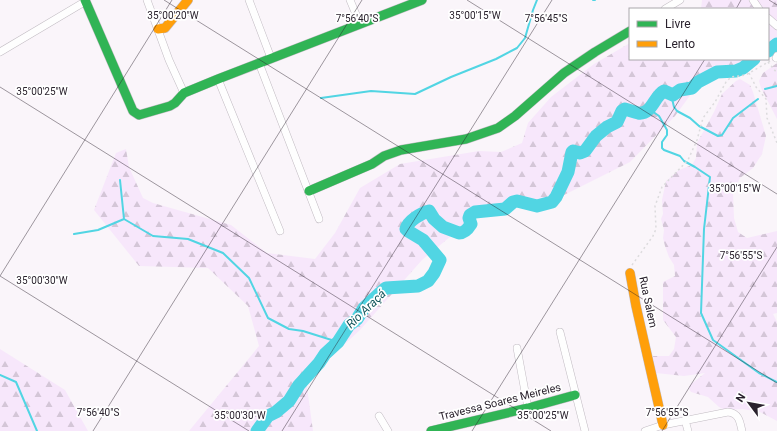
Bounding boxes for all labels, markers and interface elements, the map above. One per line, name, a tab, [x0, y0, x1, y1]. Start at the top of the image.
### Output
legend	[629, 8, 769, 60]
text: 35°00'20"W	[147, 10, 199, 21]
text: 35°00'15"W	[449, 10, 501, 21]
text: 7°56'40"S	[336, 13, 378, 24]
text: 7°56'45"S	[525, 13, 567, 24]
text: Livre	[665, 17, 691, 31]
text: Lento	[665, 37, 695, 51]
text: 35°00'25"W	[16, 86, 68, 97]
text: 35°00'15"W	[709, 183, 761, 194]
text: 7°56'55"S	[720, 250, 762, 261]
text: 35°00'30"W	[16, 275, 68, 286]
street label: Rua Salem	[636, 275, 660, 329]
water label: Rio Araçá	[343, 286, 389, 331]
street label: Travessa Soares Meireles	[438, 380, 563, 423]
north arrow	[729, 383, 769, 423]
text: N	[733, 391, 749, 405]
text: 7°56'40"S	[77, 407, 119, 418]
text: 7°56'55"S	[646, 407, 688, 418]
text: 35°00'30"W	[214, 410, 266, 421]
text: 35°00'25"W	[517, 410, 569, 421]

